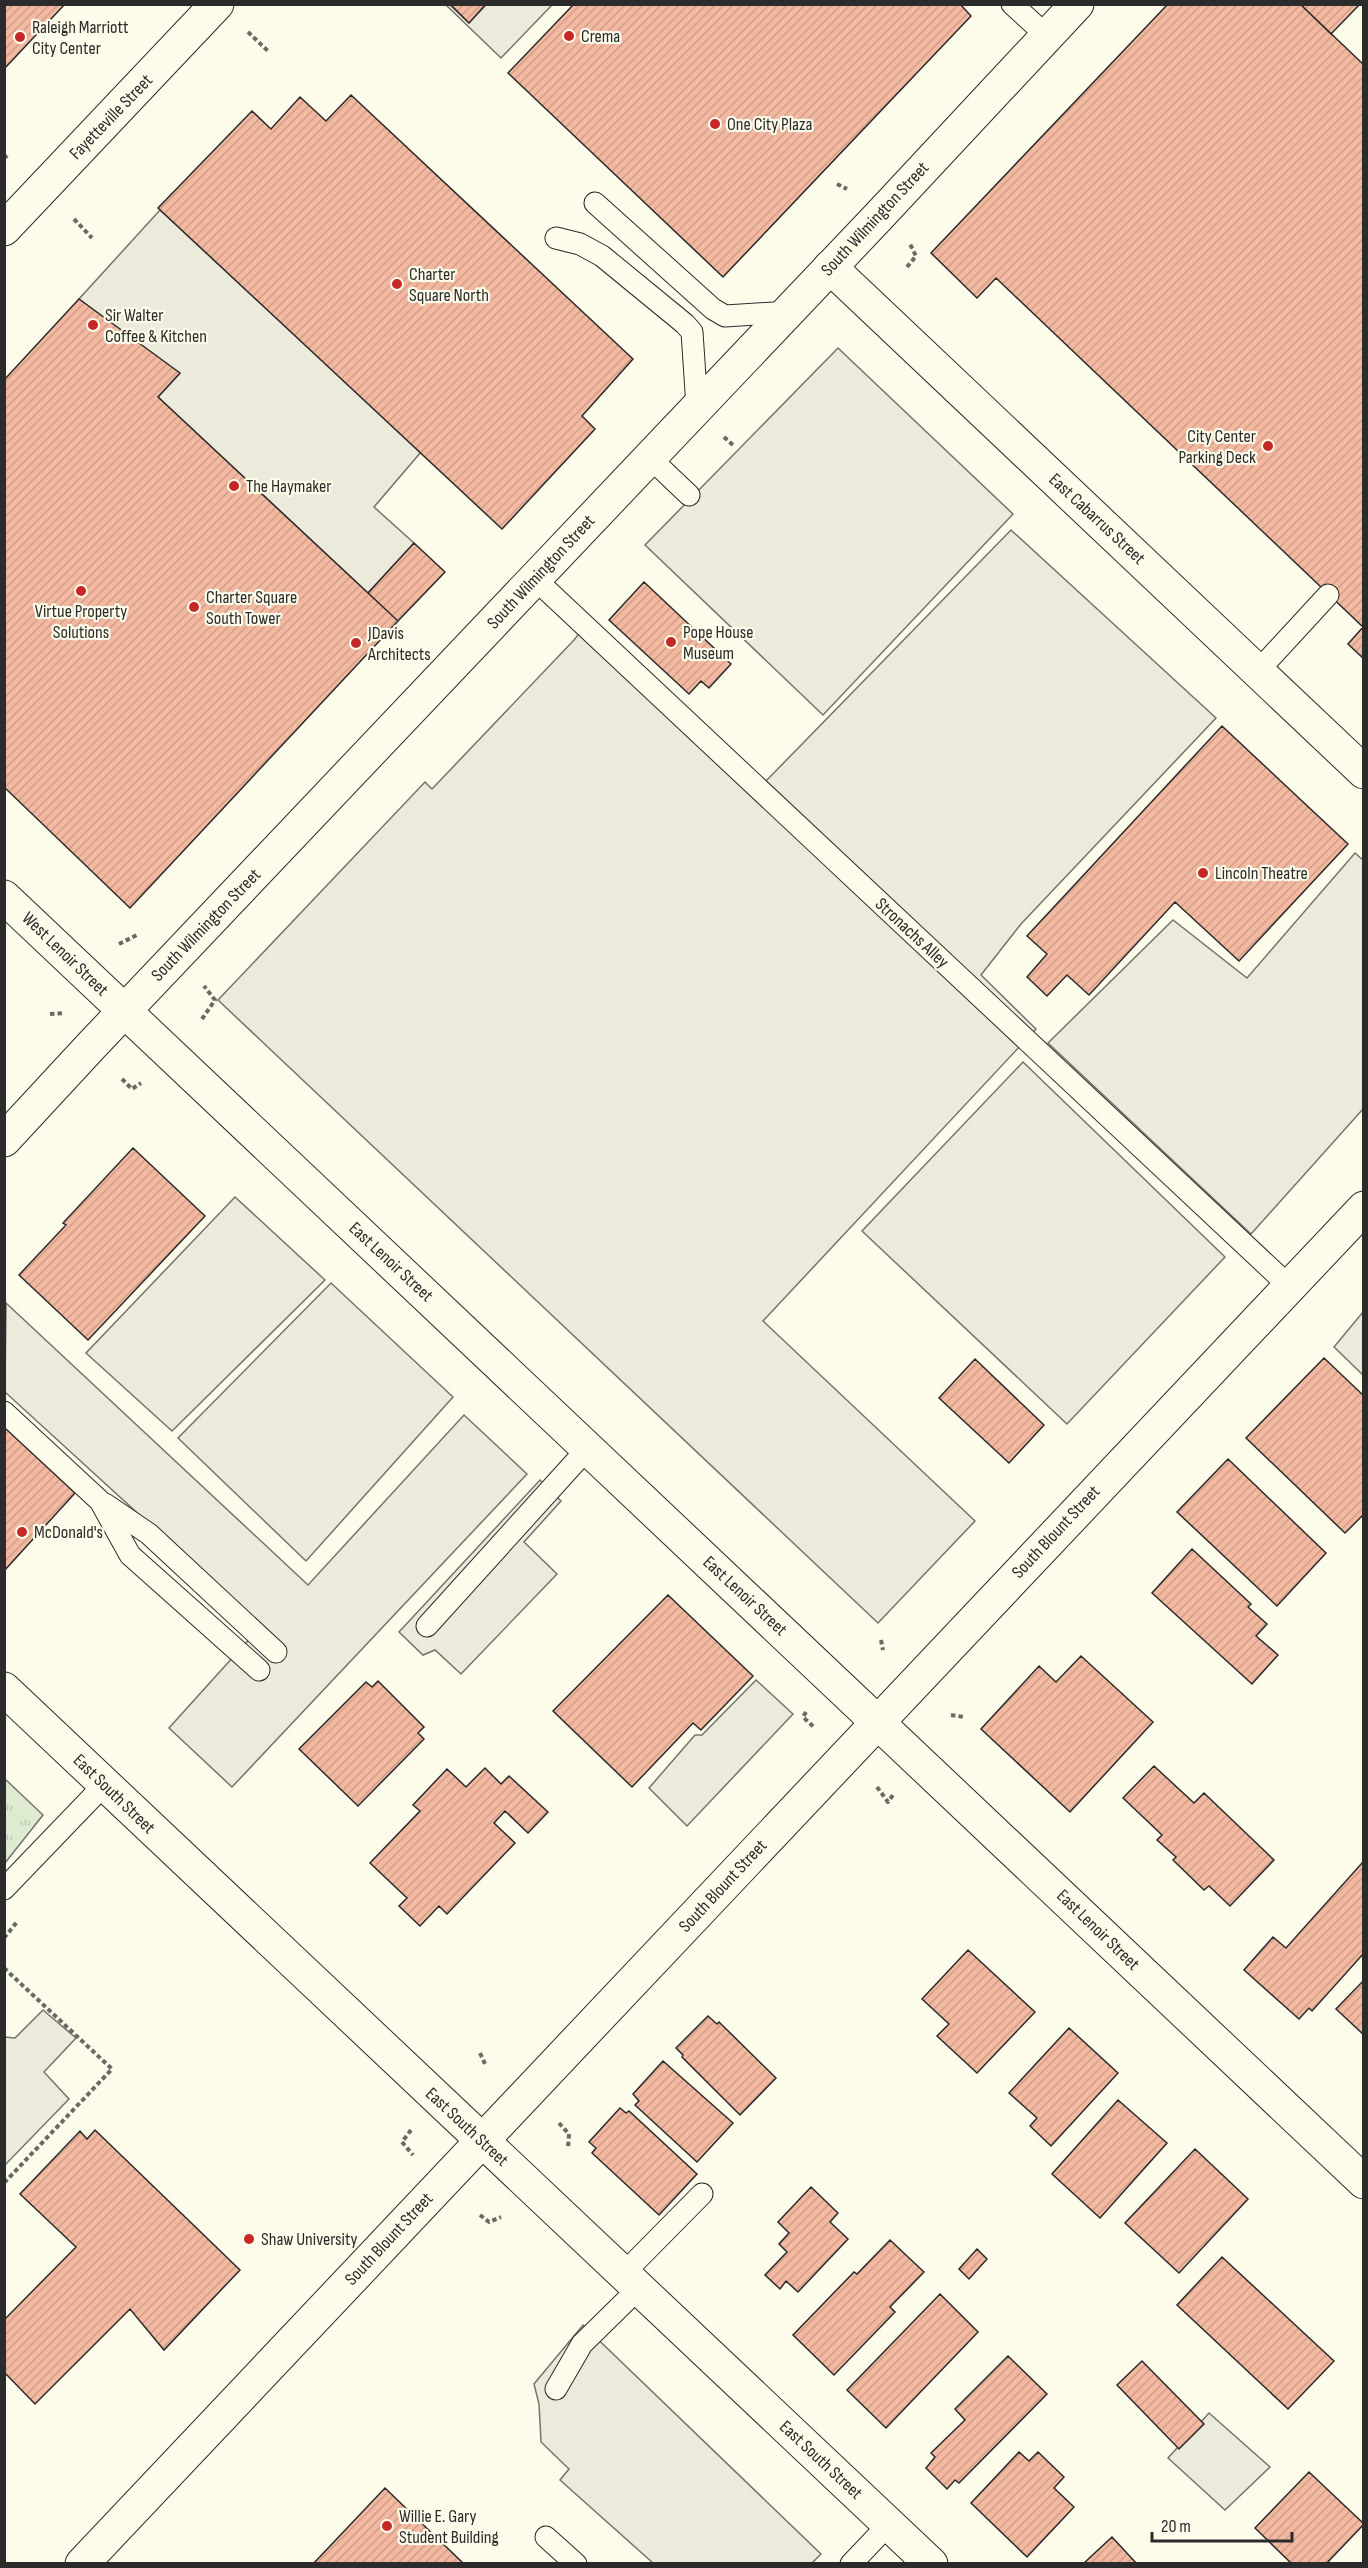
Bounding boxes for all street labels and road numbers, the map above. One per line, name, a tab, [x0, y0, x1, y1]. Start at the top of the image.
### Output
street label: Fayetteville Street	[65, 70, 157, 164]
street label: South Wilmington Street	[817, 157, 934, 280]
street label: East Cabarrus Street	[1045, 469, 1150, 569]
street label: South Wilmington Street	[483, 510, 600, 633]
street label: South Wilmington Street	[147, 864, 265, 986]
street label: Stronachs Alley	[871, 894, 953, 972]
street label: West Lenoir Street	[18, 908, 113, 1001]
street label: East Lenoir Street	[345, 1218, 438, 1307]
street label: South Blount Street	[1008, 1481, 1105, 1583]
street label: East Lenoir Street	[699, 1552, 792, 1641]
street label: East South Street	[69, 1750, 160, 1839]
street label: South Blount Street	[675, 1835, 772, 1937]
street label: East Lenoir Street	[1052, 1885, 1144, 1975]
street label: East South Street	[421, 2083, 513, 2171]
street label: South Blount Street	[341, 2188, 438, 2290]
street label: East South Street	[775, 2416, 867, 2504]

